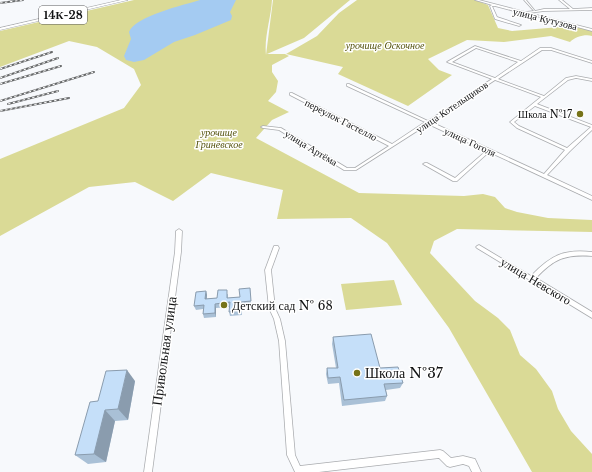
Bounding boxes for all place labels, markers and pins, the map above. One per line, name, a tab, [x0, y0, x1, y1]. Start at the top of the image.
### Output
place label: Школа №17	[518, 108, 573, 121]
marker: Школа №17	[575, 109, 585, 119]
place label: Детский сад № 68	[232, 298, 333, 313]
marker: Детский сад № 68	[219, 300, 229, 310]
place label: Школа №37	[365, 364, 444, 382]
marker: Школа №37	[352, 368, 362, 378]

